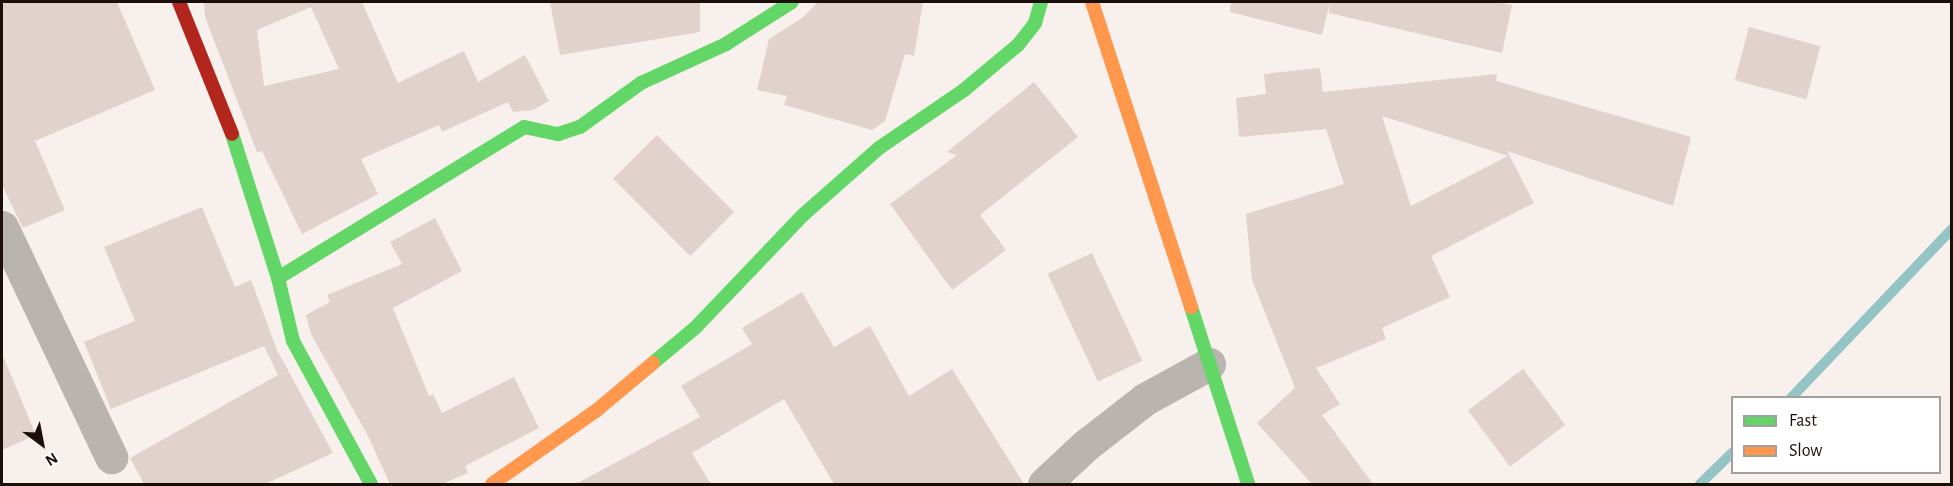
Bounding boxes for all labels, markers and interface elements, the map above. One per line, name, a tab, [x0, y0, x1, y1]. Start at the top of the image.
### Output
legend	[1731, 396, 1941, 474]
text: Fast	[1789, 412, 1817, 430]
north arrow	[12, 414, 72, 474]
text: Slow	[1789, 442, 1822, 460]
text: N	[43, 450, 60, 469]

